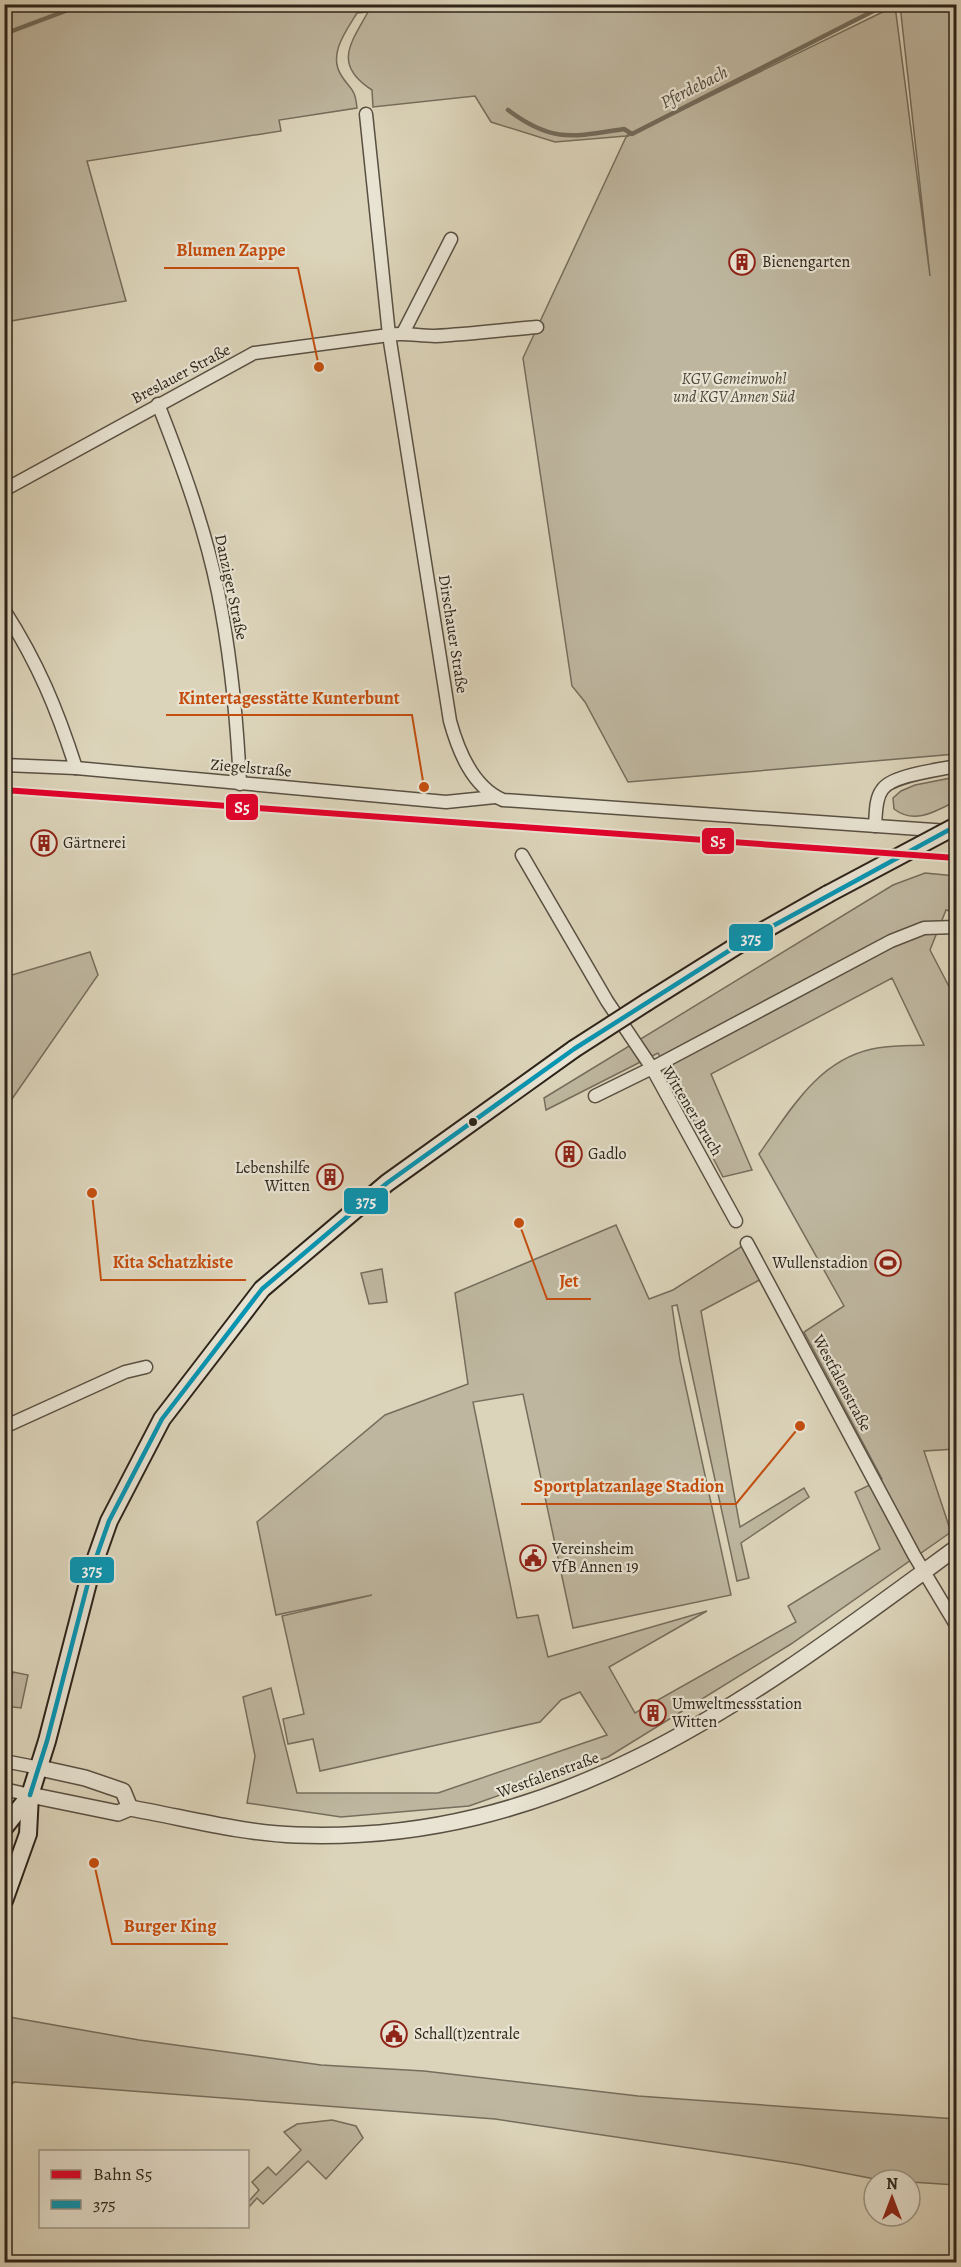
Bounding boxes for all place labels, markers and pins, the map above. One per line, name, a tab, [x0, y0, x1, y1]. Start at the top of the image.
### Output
callout: Blumen Zappe	[164, 232, 298, 268]
building icon: Bienengarten	[727, 247, 757, 277]
place label: Bienengarten	[762, 251, 851, 273]
callout: Kintertagesstätte Kunterbunt	[166, 679, 412, 715]
building icon: Gärtnerei	[29, 828, 59, 858]
place label: Gärtnerei	[63, 832, 126, 854]
unlabelled marker	[467, 1116, 479, 1128]
building icon: Gadlo	[554, 1139, 584, 1169]
place label: Gadlo	[588, 1143, 626, 1165]
place label: Lebenshilfe Witten	[235, 1157, 310, 1197]
building icon: Lebenshilfe Witten	[315, 1162, 345, 1192]
callout: Kita Schatzkiste	[101, 1244, 246, 1280]
sports icon: Wullenstadion	[873, 1248, 903, 1278]
place label: Wullenstadion	[771, 1252, 868, 1274]
callout: Jet	[547, 1263, 591, 1299]
callout: Sportplatzanlage Stadion	[521, 1468, 736, 1504]
place label: Vereinsheim VfB Annen 19	[551, 1538, 639, 1578]
public building icon: Vereinsheim VfB Annen 19	[518, 1543, 548, 1573]
place label: Umweltmessstation Witten	[671, 1693, 802, 1733]
building icon: Umweltmessstation Witten	[638, 1698, 668, 1728]
callout: Burger King	[112, 1908, 228, 1944]
public building icon: Schall(t)zentrale	[379, 2019, 409, 2049]
place label: Schall(t)zentrale	[414, 2023, 520, 2045]

